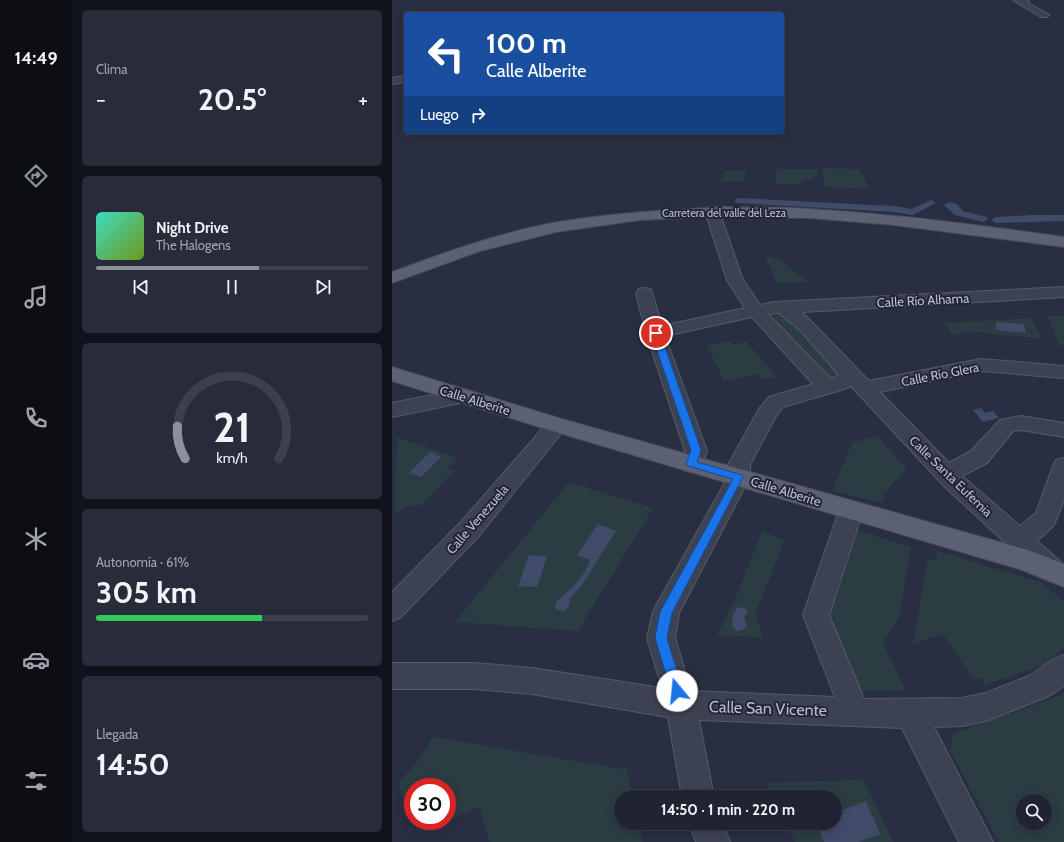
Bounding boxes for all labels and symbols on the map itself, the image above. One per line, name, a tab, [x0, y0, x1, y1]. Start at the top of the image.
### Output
street label: Carretera del valle del Leza	[662, 206, 787, 220]
street label: Calle Río Alhama	[876, 290, 970, 310]
pin	[639, 316, 673, 350]
street label: Calle Río Glera	[900, 358, 981, 389]
street label: Calle Alberite	[438, 382, 512, 418]
street label: Calle Santa Eufemia	[906, 432, 996, 520]
street label: Calle Alberite	[749, 473, 823, 509]
street label: Calle Venezuela	[443, 481, 512, 557]
position arrow	[656, 670, 698, 712]
street label: Calle San Vicente	[709, 697, 827, 720]
speed limit sign: 30	[404, 778, 456, 830]

